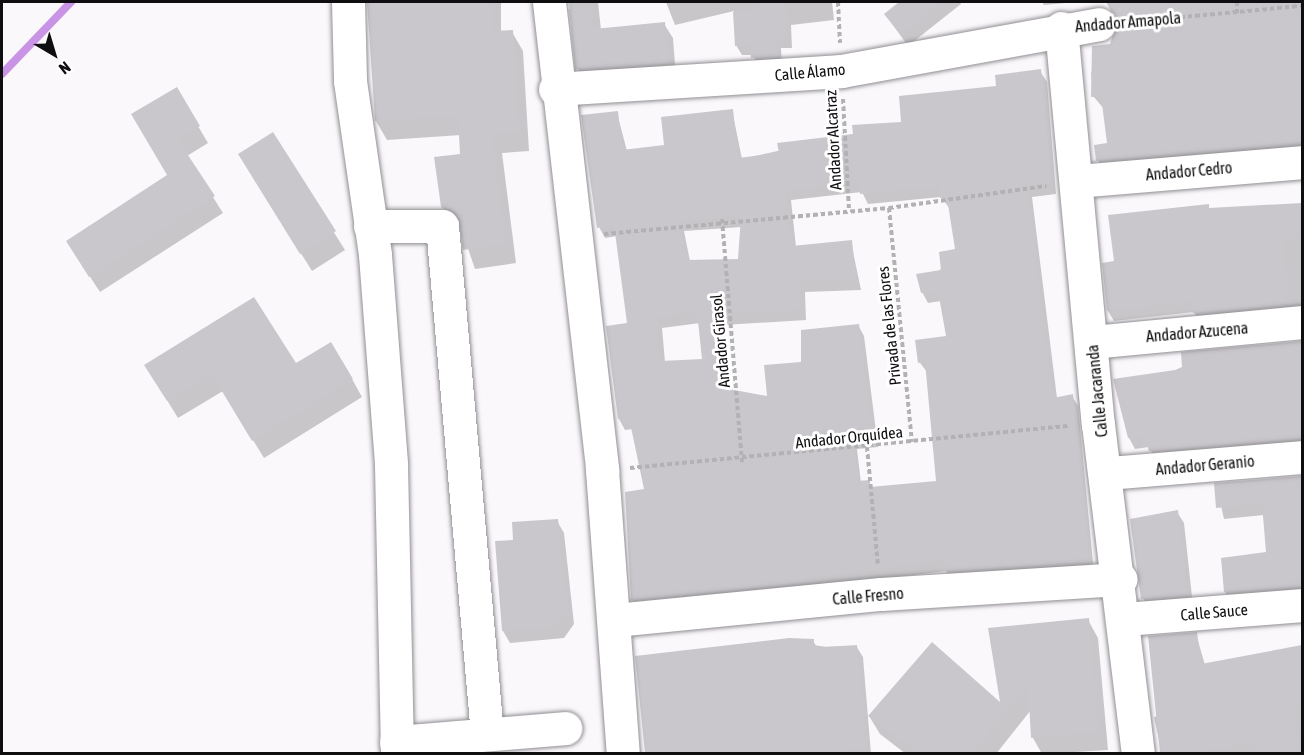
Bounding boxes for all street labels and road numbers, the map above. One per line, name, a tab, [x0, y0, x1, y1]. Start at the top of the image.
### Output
street label: Andador Amapola	[1074, 8, 1182, 36]
street label: Calle Álamo	[774, 59, 846, 85]
street label: Andador Alcatraz	[821, 90, 845, 190]
street label: Andador Cedro	[1145, 158, 1233, 184]
street label: Privada de las Flores	[873, 266, 905, 386]
street label: Andador Girasol	[706, 293, 734, 389]
street label: Andador Azucena	[1145, 318, 1249, 346]
street label: Calle Jacaranda	[1083, 344, 1111, 438]
street label: Andador Orquídea	[794, 422, 904, 452]
street label: Andador Geranio	[1155, 451, 1255, 479]
street label: Calle Fresno	[832, 583, 904, 609]
street label: Calle Sauce	[1180, 599, 1248, 625]

